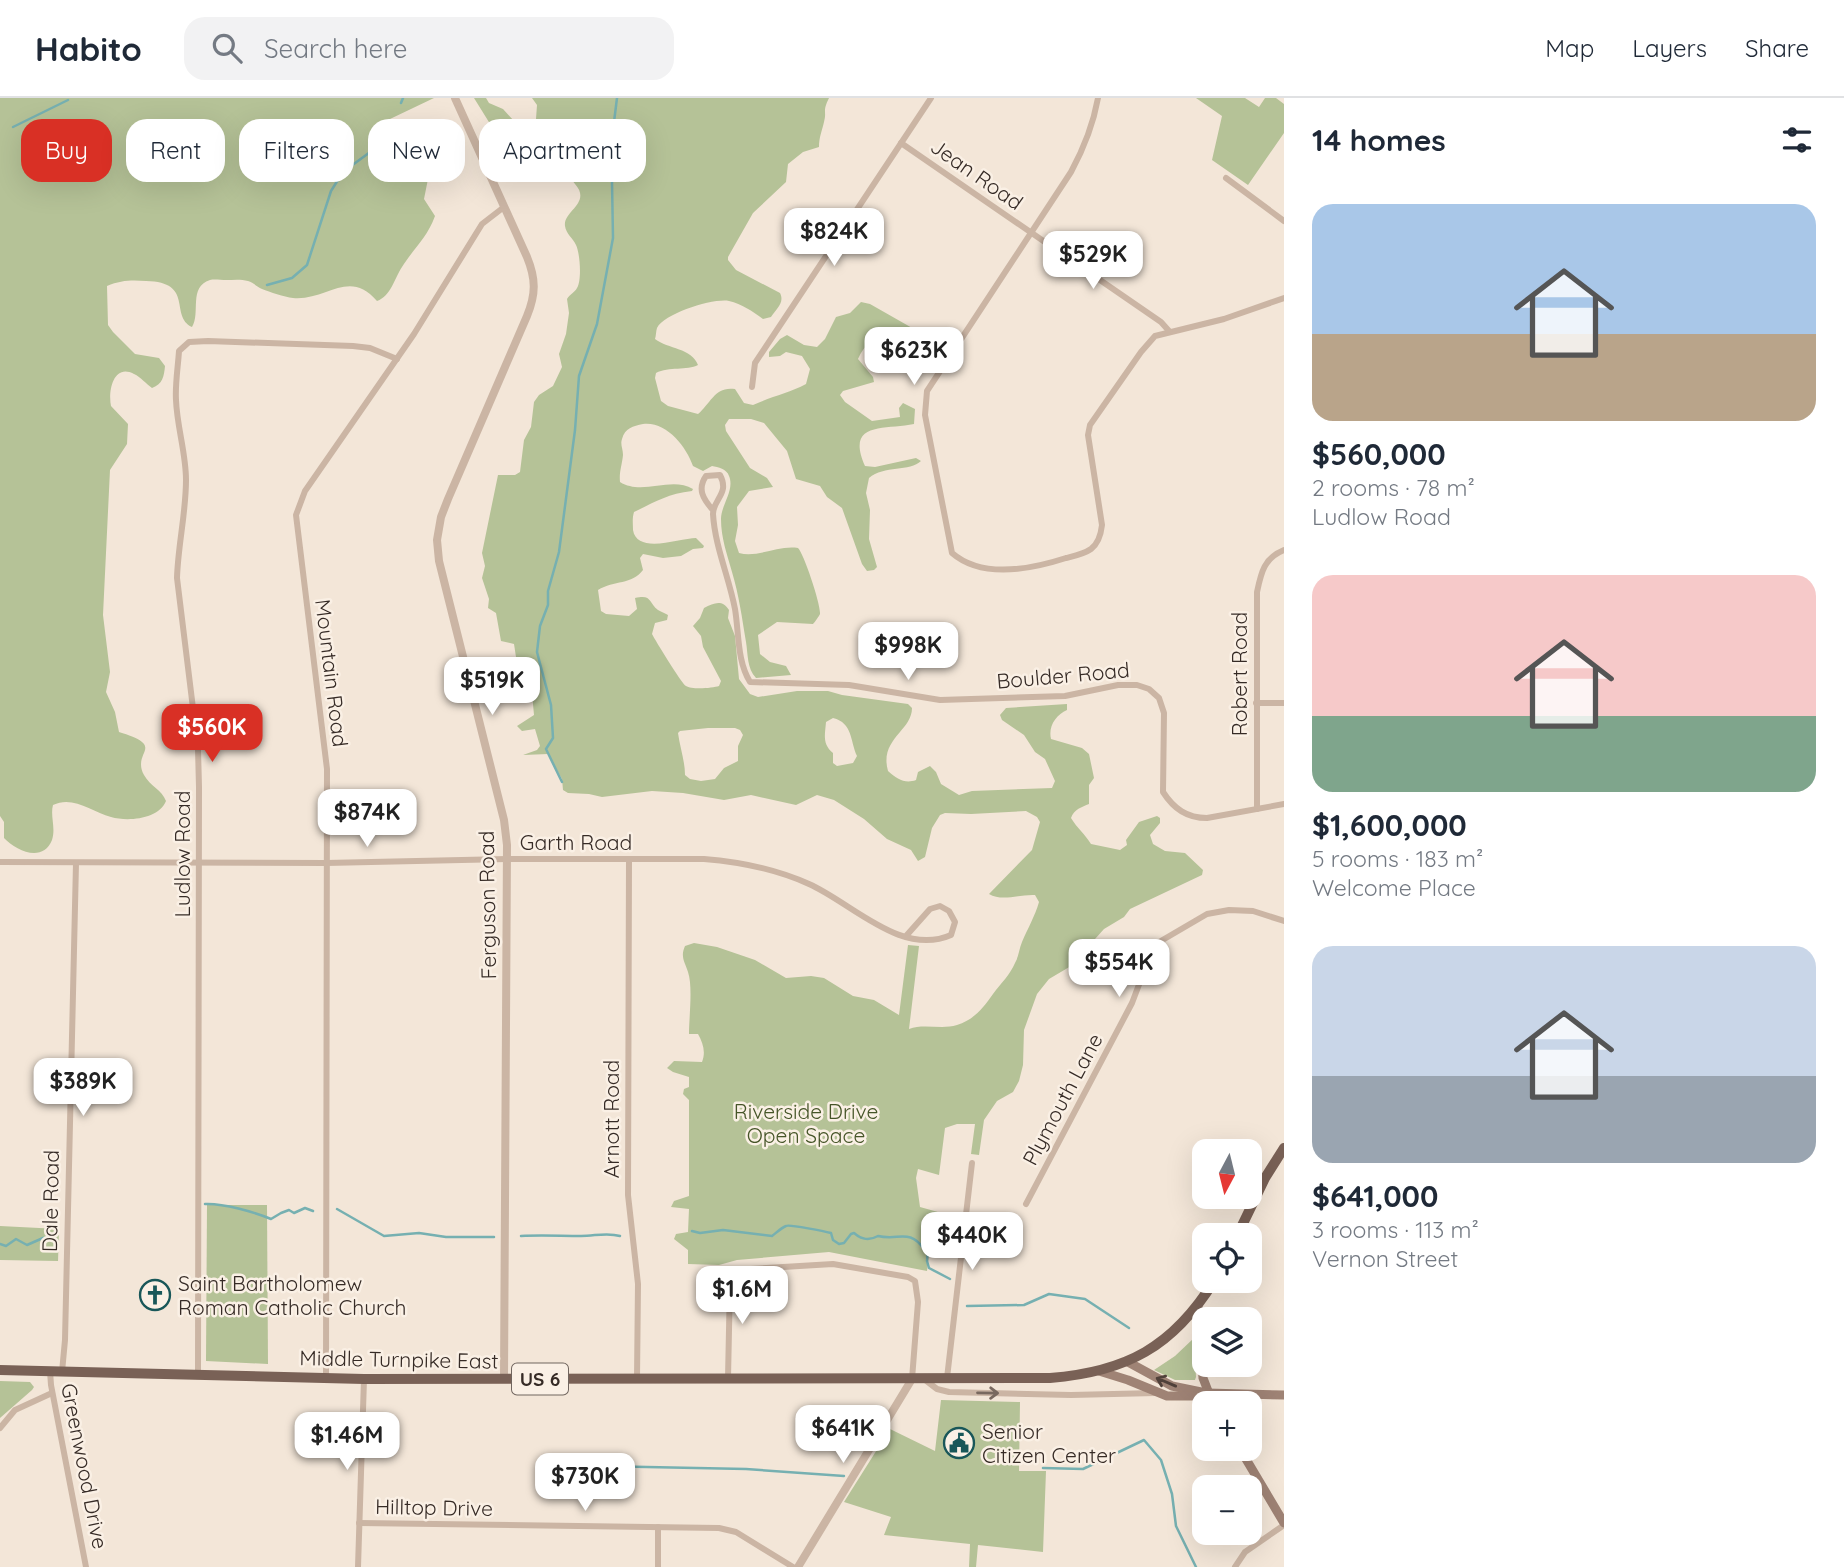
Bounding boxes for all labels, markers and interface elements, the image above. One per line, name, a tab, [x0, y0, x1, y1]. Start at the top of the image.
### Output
search box	[184, 17, 674, 80]
text: Habito	[35, 28, 142, 69]
icon: search	[208, 29, 246, 67]
text: Search here	[264, 32, 407, 65]
text: Map	[1545, 33, 1594, 63]
text: Layers	[1632, 33, 1707, 63]
text: Share	[1745, 33, 1809, 63]
chip: Buy	[21, 119, 112, 182]
chip: Rent	[126, 119, 225, 182]
chip: Filters	[239, 119, 354, 182]
chip: New	[368, 119, 465, 182]
chip: Apartment	[479, 119, 646, 182]
text: 14 homes	[1312, 121, 1446, 159]
icon: filters	[1778, 121, 1816, 159]
street label: Jean Road	[926, 133, 1028, 215]
pin: $824K	[785, 208, 883, 268]
text: $824K	[800, 216, 868, 245]
pin: $529K	[1044, 232, 1142, 291]
text: $529K	[1059, 239, 1127, 268]
icon: home	[1501, 250, 1627, 376]
pin: $623K	[865, 328, 963, 387]
text: $623K	[881, 335, 947, 364]
text: $560,000	[1312, 435, 1446, 473]
text: 2 rooms · 78 m²	[1312, 473, 1475, 502]
text: Ludlow Road	[1312, 502, 1451, 531]
street label: Mountain Road	[310, 598, 354, 748]
street label: Robert Road	[1226, 612, 1252, 736]
icon: home	[1501, 621, 1627, 747]
pin: $998K	[859, 622, 957, 682]
text: $998K	[874, 630, 942, 659]
street label: Boulder Road	[995, 656, 1131, 694]
pin: $519K	[443, 658, 541, 717]
text: $519K	[460, 665, 524, 694]
pin: $560K	[163, 704, 261, 764]
text: $560K	[178, 712, 246, 741]
pin: $874K	[318, 790, 416, 849]
street label: Ludlow Road	[169, 791, 195, 917]
text: $874K	[334, 797, 400, 826]
text: $1,600,000	[1312, 806, 1467, 844]
street label: Garth Road	[520, 829, 632, 855]
street label: Ferguson Road	[473, 830, 501, 980]
text: 5 rooms · 183 m²	[1312, 844, 1483, 873]
text: Welcome Place	[1312, 873, 1476, 902]
pin: $554K	[1070, 940, 1168, 999]
text: $554K	[1085, 947, 1153, 976]
icon: home	[1501, 992, 1627, 1118]
street label: Plymouth Lane	[1016, 1029, 1108, 1169]
pin: $389K	[34, 1058, 132, 1118]
street label: Arnott Road	[598, 1060, 624, 1178]
text: $389K	[50, 1066, 116, 1095]
park label: Riverside Drive Open Space	[734, 1098, 878, 1148]
north arrow	[1192, 1139, 1262, 1209]
map controls	[1192, 1139, 1262, 1545]
street label: Dale Road	[36, 1150, 64, 1252]
text: $641,000	[1312, 1177, 1438, 1215]
pin: $440K	[923, 1212, 1021, 1272]
text: 3 rooms · 113 m²	[1312, 1215, 1479, 1244]
text: $440K	[937, 1220, 1007, 1249]
button: locate	[1192, 1223, 1262, 1293]
text: Vernon Street	[1312, 1244, 1458, 1273]
pin: $1.6M	[693, 1266, 791, 1326]
place label: Saint Bartholomew Roman Catholic Church	[178, 1270, 407, 1320]
text: $1.6M	[712, 1274, 772, 1303]
church icon: Saint Bartholomew Roman Catholic Church	[138, 1278, 172, 1312]
button: layers	[1192, 1307, 1262, 1377]
street label: Middle Turnpike East	[299, 1344, 499, 1374]
road number: US 6	[512, 1364, 568, 1394]
one-way arrow	[1156, 1375, 1177, 1388]
street label: Greenwood Drive	[56, 1381, 114, 1551]
one-way arrow	[977, 1386, 1000, 1400]
button: +	[1192, 1391, 1262, 1461]
pin: $641K	[794, 1406, 892, 1465]
pin: $1.46M	[290, 1412, 404, 1472]
text: $641K	[811, 1413, 875, 1442]
place label: Senior Citizen Center	[982, 1418, 1116, 1468]
text: $1.46M	[311, 1420, 383, 1449]
public building icon: Senior Citizen Center	[942, 1426, 976, 1460]
pin: $730K	[536, 1454, 634, 1513]
text: $730K	[551, 1461, 619, 1490]
button: −	[1192, 1475, 1262, 1545]
street label: Hilltop Drive	[375, 1493, 493, 1521]

